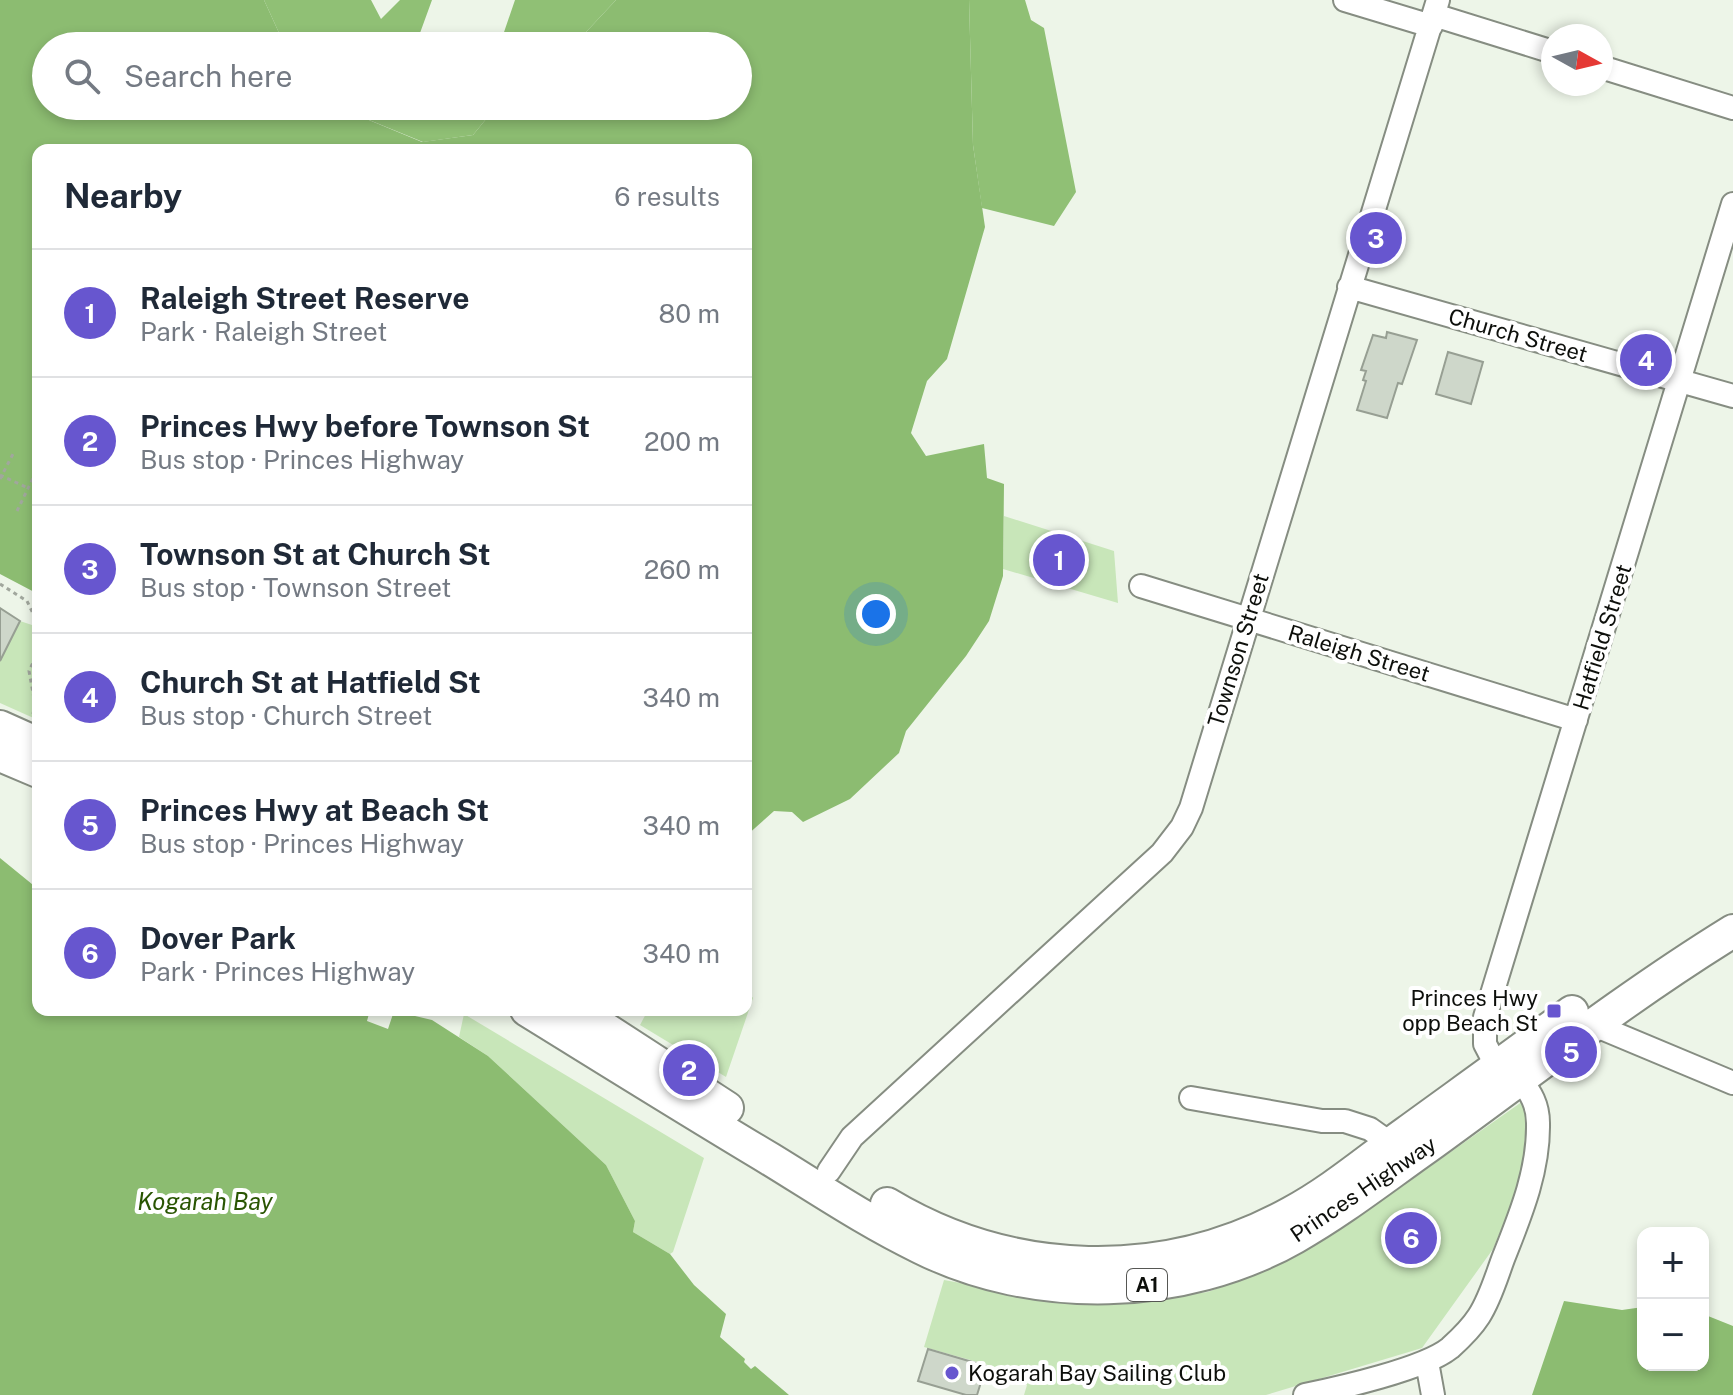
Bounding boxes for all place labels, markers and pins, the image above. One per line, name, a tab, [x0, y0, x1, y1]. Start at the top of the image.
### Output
pin: 3	[1350, 208, 1402, 268]
pin: 4	[1620, 330, 1672, 390]
pin: 1	[1033, 530, 1085, 590]
place label: Princes Hwy opp Beach St	[1402, 985, 1538, 1036]
marker: Princes Hwy opp Beach St	[1545, 1002, 1563, 1020]
pin: 5	[1545, 1022, 1597, 1082]
pin: 2	[663, 1040, 715, 1100]
pin: 6	[1385, 1208, 1437, 1268]
place label: Kogarah Bay Sailing Club	[968, 1360, 1226, 1386]
marker: Kogarah Bay Sailing Club	[943, 1364, 961, 1382]

